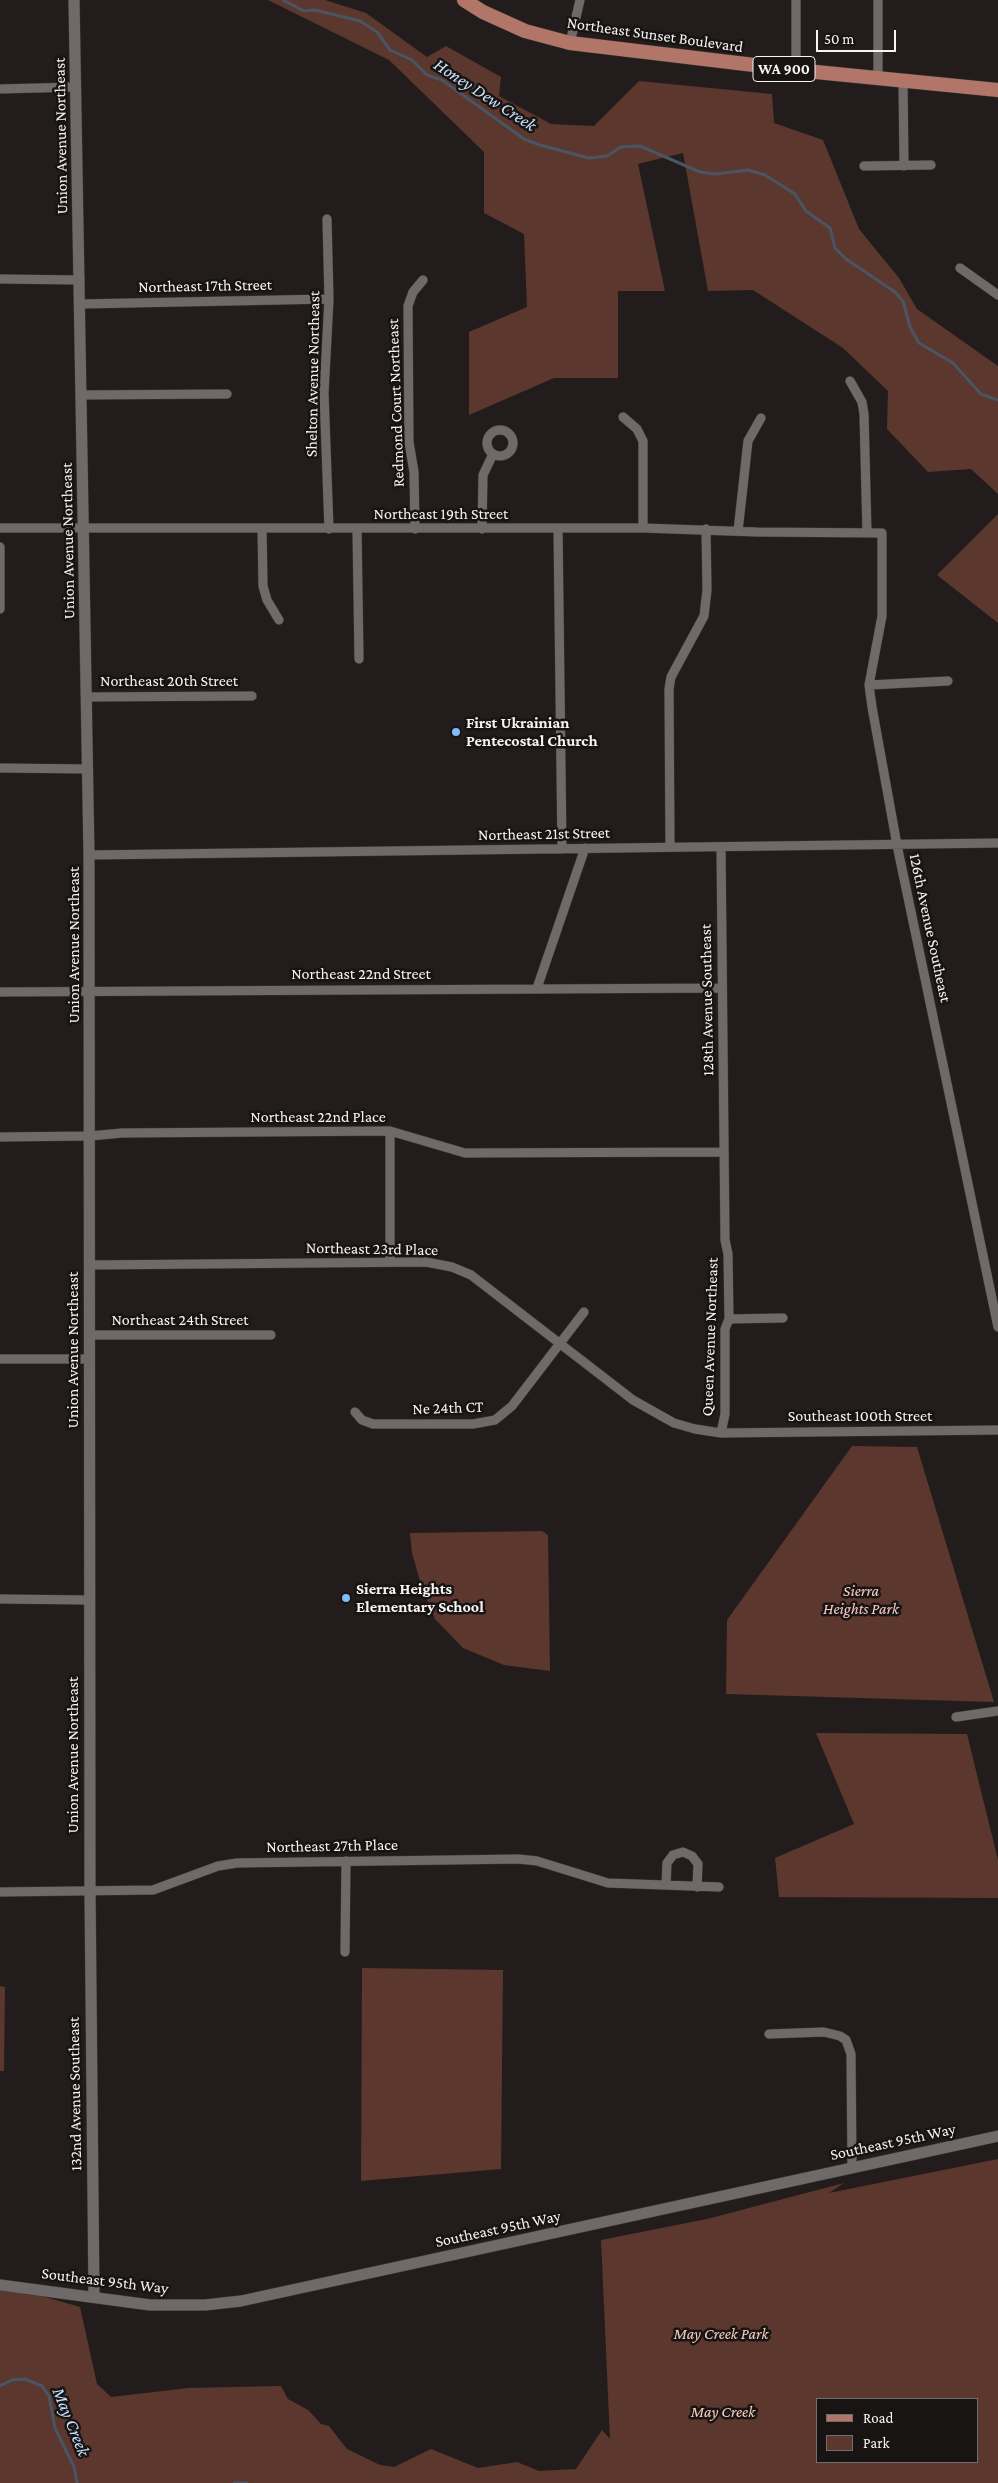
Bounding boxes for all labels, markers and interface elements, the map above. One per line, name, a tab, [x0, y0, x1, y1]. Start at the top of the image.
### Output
street label: Northeast Sunset Boulevard	[566, 13, 744, 57]
scale bar	[818, 20, 898, 52]
text: 50 m	[824, 31, 854, 47]
water label: Honey Dew Creek	[430, 54, 540, 136]
road number: WA 900	[753, 56, 815, 82]
street label: Union Avenue Northeast	[50, 57, 72, 215]
street label: Northeast 17th Street	[138, 275, 272, 297]
street label: Shelton Avenue Northeast	[302, 291, 324, 457]
street label: Redmond Court Northeast	[383, 318, 409, 488]
street label: Union Avenue Northeast	[57, 462, 79, 620]
street label: Northeast 19th Street	[374, 504, 508, 524]
street label: Northeast 20th Street	[100, 671, 238, 691]
place label: First Ukrainian Pentecostal Church	[466, 713, 598, 751]
marker: First Ukrainian Pentecostal Church	[450, 726, 462, 738]
street label: Northeast 21st Street	[478, 823, 610, 845]
street label: 126th Avenue Southeast	[905, 852, 955, 1004]
street label: Union Avenue Northeast	[64, 867, 84, 1023]
street label: 128th Avenue Southeast	[696, 924, 718, 1076]
street label: Northeast 22nd Street	[291, 964, 431, 984]
street label: Northeast 22nd Place	[250, 1107, 386, 1127]
street label: Northeast 23rd Place	[306, 1238, 438, 1260]
street label: Queen Avenue Northeast	[698, 1257, 722, 1417]
street label: Union Avenue Northeast	[63, 1272, 83, 1428]
street label: Northeast 24th Street	[111, 1310, 249, 1330]
street label: Ne 24th CT	[412, 1397, 484, 1419]
street label: Southeast 100th Street	[788, 1406, 932, 1426]
place label: Sierra Heights Elementary School	[356, 1579, 484, 1617]
park label: Sierra Heights Park	[823, 1581, 899, 1619]
marker: Sierra Heights Elementary School	[340, 1592, 352, 1604]
street label: Union Avenue Northeast	[63, 1677, 83, 1833]
street label: Northeast 27th Place	[266, 1835, 398, 1857]
street label: 132nd Avenue Southeast	[64, 2017, 86, 2171]
street label: Southeast 95th Way	[828, 2119, 958, 2165]
street label: Southeast 95th Way	[433, 2206, 563, 2252]
street label: Southeast 95th Way	[40, 2264, 170, 2298]
park label: May Creek Park	[673, 2324, 769, 2344]
water label: May Creek	[47, 2384, 95, 2460]
legend	[816, 2398, 978, 2463]
park label: May Creek	[691, 2402, 755, 2422]
text: Road	[863, 2410, 893, 2426]
text: Park	[863, 2435, 890, 2451]

